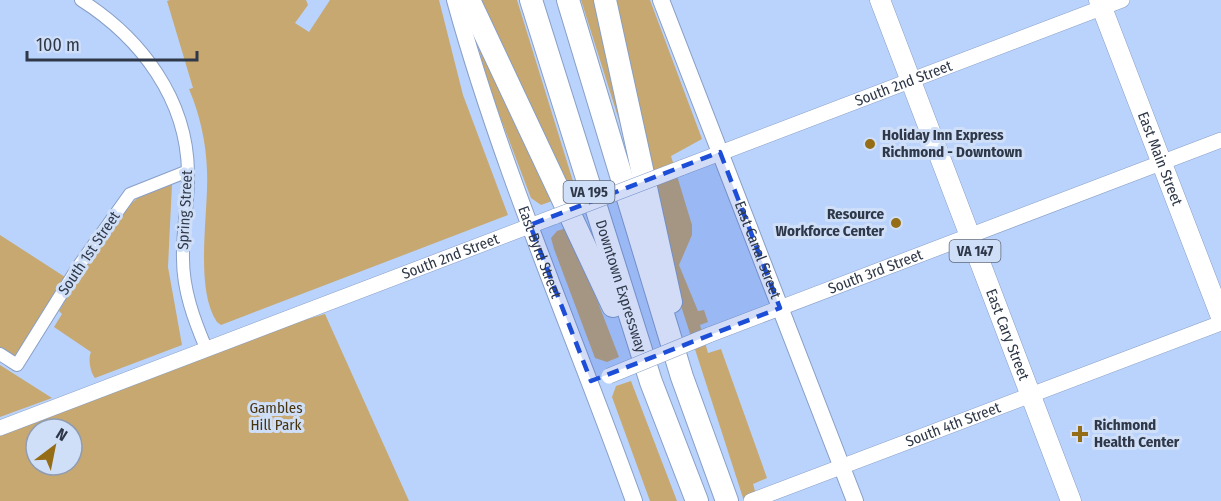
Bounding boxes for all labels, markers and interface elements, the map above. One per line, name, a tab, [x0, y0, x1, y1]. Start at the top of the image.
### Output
scale bar	[27, 24, 196, 62]
text: 100 m	[36, 34, 80, 56]
street label: South 2nd Street	[852, 57, 955, 110]
street label: East Main Street	[1134, 109, 1186, 208]
place label: Holiday Inn Express Richmond - Downtown	[882, 126, 1022, 161]
marker: Holiday Inn Express Richmond - Downtown	[863, 137, 877, 151]
street label: Spring Street	[174, 170, 196, 250]
road number: VA 195	[564, 181, 614, 203]
street label: East Canal Street	[731, 198, 785, 301]
street label: East Byrd Street	[514, 203, 565, 301]
place label: Resource Workforce Center	[775, 205, 885, 240]
street label: South 1st Street	[54, 208, 124, 298]
marker: Resource Workforce Center	[889, 216, 903, 230]
street label: Downtown Expressway	[592, 218, 650, 355]
street label: South 2nd Street	[399, 230, 502, 283]
road number: VA 147	[950, 240, 1000, 262]
street label: South 3rd Street	[826, 245, 925, 298]
street label: East Cary Street	[982, 286, 1033, 383]
street label: South 4th Street	[903, 398, 1003, 451]
park label: Gambles Hill Park	[249, 399, 303, 434]
place label: Richmond Health Center	[1094, 416, 1180, 451]
north arrow	[24, 417, 84, 477]
text: N	[53, 424, 71, 445]
marker: Richmond Health Center	[1071, 425, 1089, 443]

